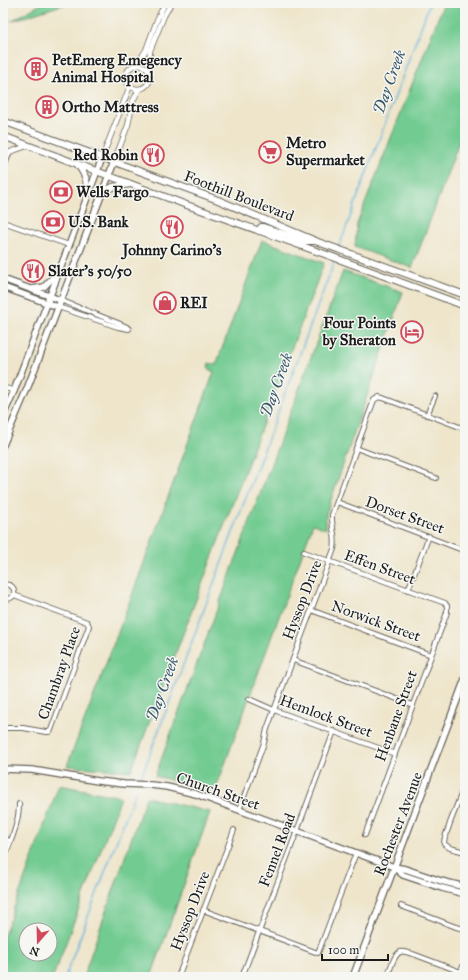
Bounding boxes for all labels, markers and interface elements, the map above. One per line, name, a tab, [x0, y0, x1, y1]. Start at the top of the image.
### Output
water label: Day Creek	[369, 47, 409, 117]
place label: PetEmerg Emegency Animal Hospital	[51, 51, 182, 87]
building icon: PetEmerg Emegency Animal Hospital	[23, 56, 49, 82]
building icon: Ortho Mattress	[34, 94, 60, 120]
place label: Ortho Mattress	[62, 98, 159, 116]
place label: Metro Supermarket	[286, 134, 366, 170]
supermarket icon: Metro Supermarket	[257, 139, 283, 165]
restaurant icon: Red Robin	[140, 142, 166, 168]
place label: Red Robin	[73, 146, 139, 164]
street label: Foothill Boulevard	[181, 167, 297, 225]
bank icon: Wells Fargo	[48, 179, 74, 205]
place label: Wells Fargo	[76, 183, 149, 202]
bank icon: U.S. Bank	[40, 209, 66, 235]
place label: U.S. Bank	[68, 213, 130, 231]
restaurant icon: Johnny Carino's	[159, 214, 185, 240]
place label: Johnny Carino's	[120, 241, 222, 260]
restaurant icon: Slater's 50/50	[20, 258, 46, 284]
place label: Slater's 50/50	[48, 262, 132, 280]
shop icon: REI	[152, 290, 178, 316]
place label: REI	[180, 294, 208, 312]
place label: Four Points by Sheraton	[321, 314, 397, 350]
hotel icon: Four Points by Sheraton	[399, 319, 425, 345]
water label: Day Creek	[256, 350, 296, 420]
street label: Dorset Street	[363, 492, 448, 538]
street label: Effen Street	[342, 546, 419, 588]
street label: Hyssop Drive	[279, 558, 325, 642]
street label: Norwick Street	[329, 597, 424, 646]
street label: Chambray Place	[34, 624, 84, 722]
water label: Day Creek	[142, 654, 182, 724]
street label: Henbane Street	[371, 667, 421, 764]
street label: Hemlock Street	[277, 691, 375, 741]
street label: Church Street	[174, 768, 263, 814]
street label: Rochester Avenue	[370, 769, 426, 879]
street label: Fennel Road	[255, 810, 299, 889]
street label: Hyssop Drive	[167, 869, 213, 953]
north arrow	[18, 922, 58, 962]
scale bar	[322, 936, 388, 962]
text: N	[28, 943, 41, 959]
text: 100 m	[328, 943, 359, 957]

